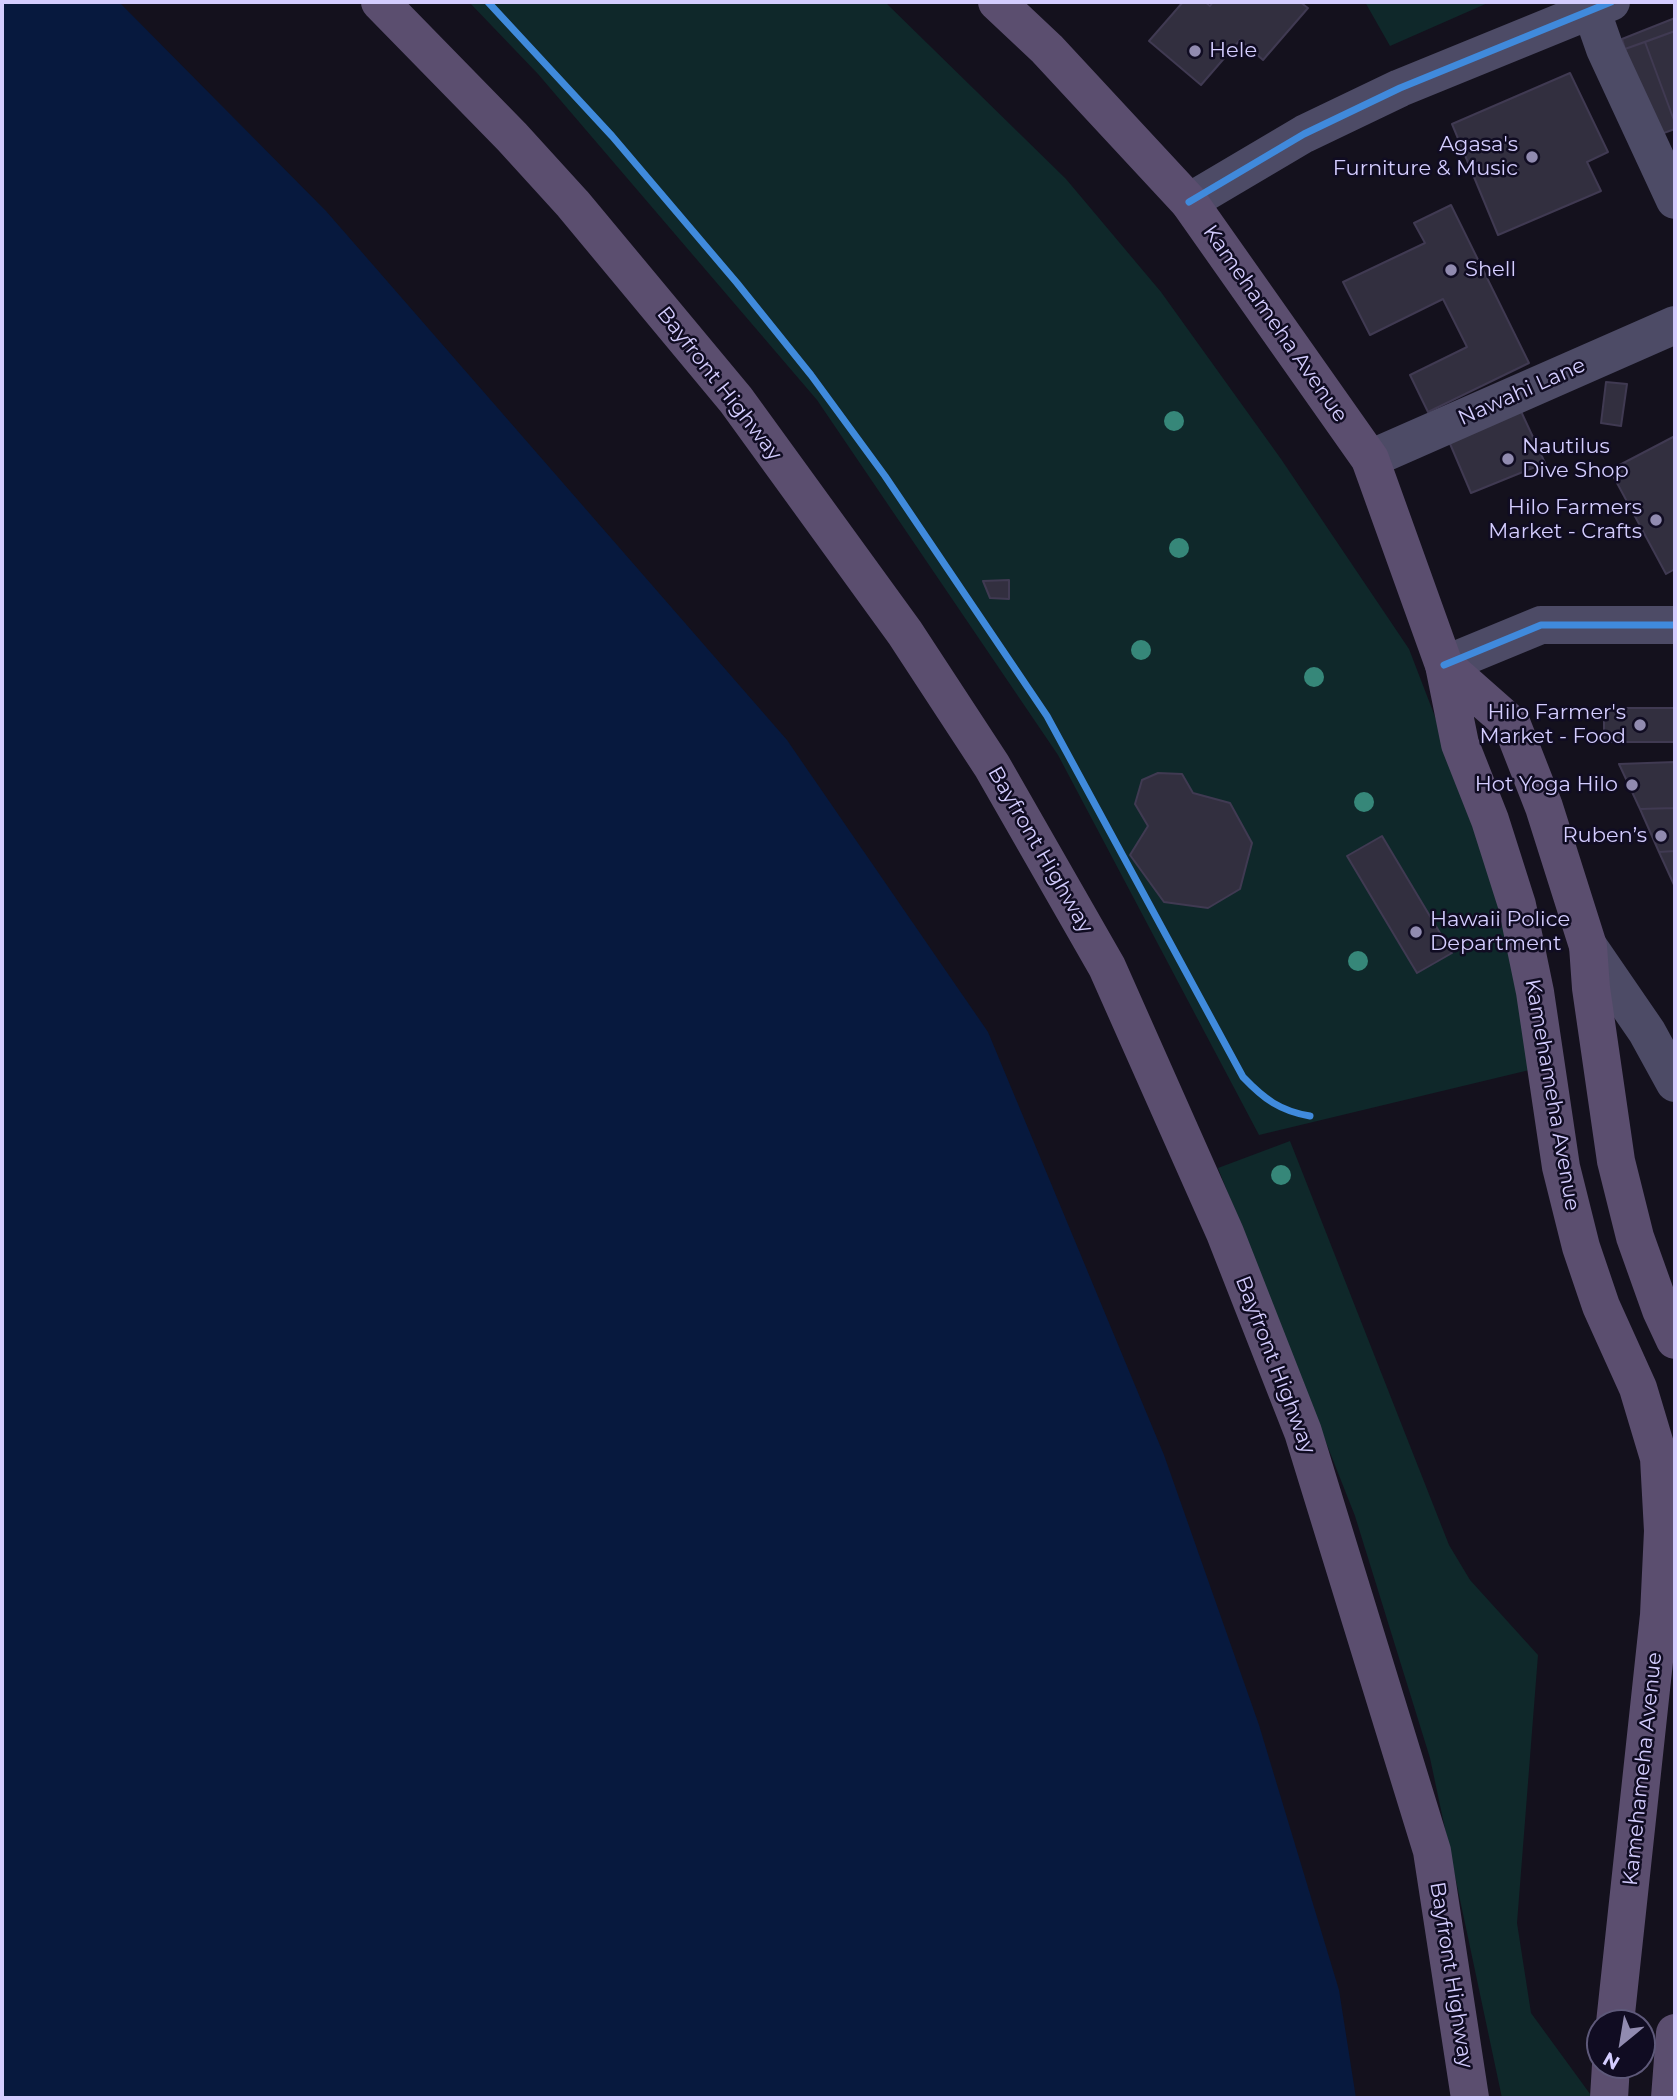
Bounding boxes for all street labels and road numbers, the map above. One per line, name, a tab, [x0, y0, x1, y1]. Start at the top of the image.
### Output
street label: Kamehameha Avenue	[1197, 221, 1353, 427]
street label: Bayfront Highway	[651, 302, 787, 466]
street label: Nawahi Lane	[1454, 353, 1590, 431]
street label: Bayfront Highway	[982, 762, 1098, 938]
street label: Kamehameha Avenue	[1519, 977, 1585, 1213]
street label: Bayfront Highway	[1229, 1273, 1321, 1457]
street label: Kamehameha Avenue	[1618, 1651, 1668, 1887]
street label: Bayfront Highway	[1424, 1880, 1478, 2070]

